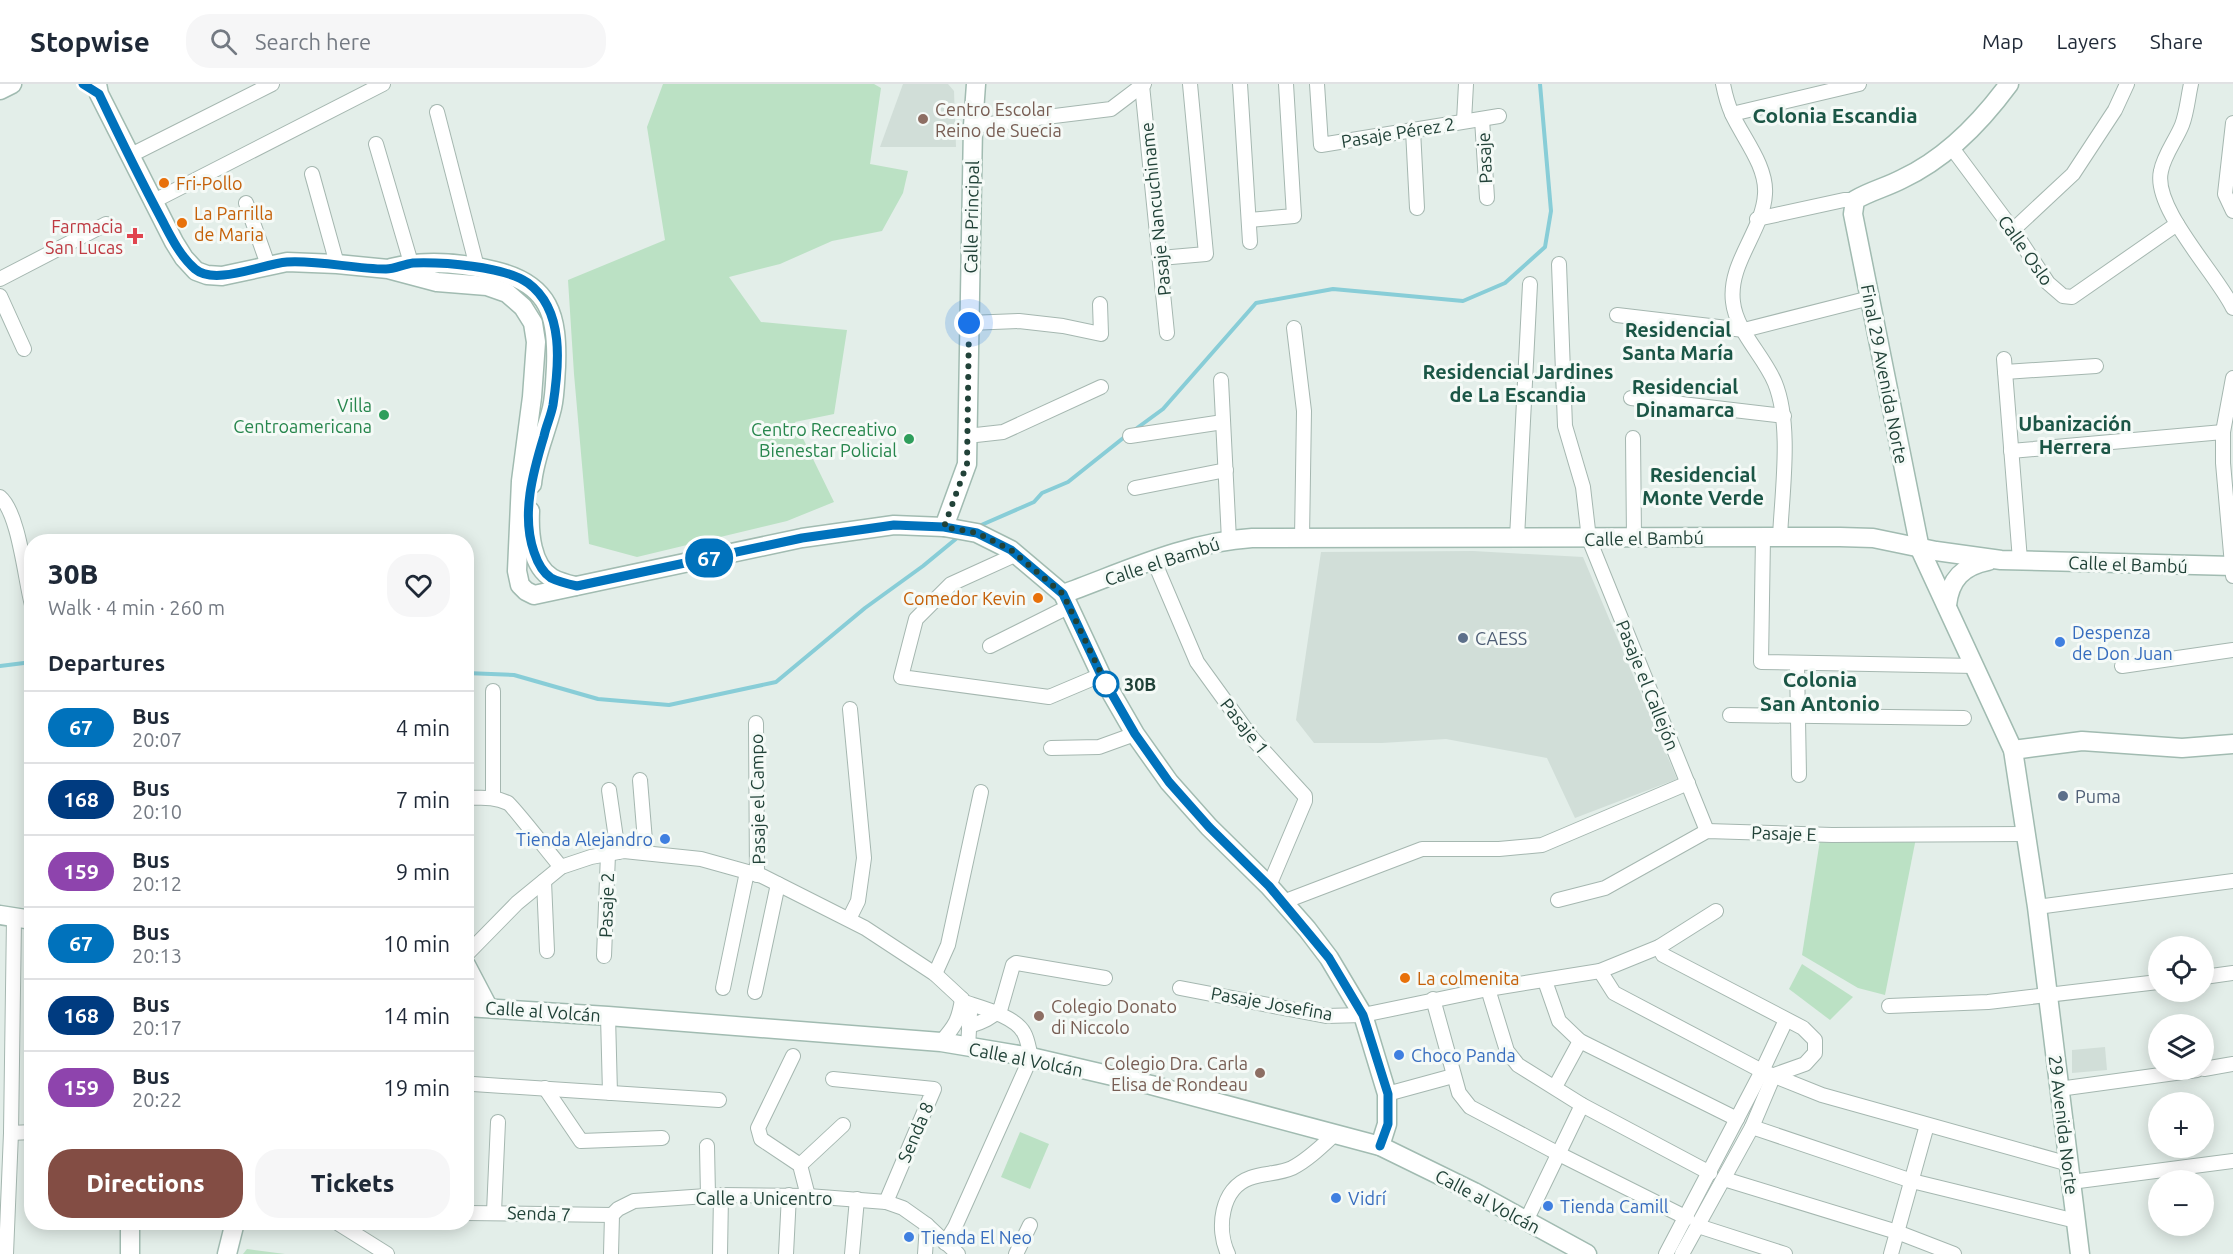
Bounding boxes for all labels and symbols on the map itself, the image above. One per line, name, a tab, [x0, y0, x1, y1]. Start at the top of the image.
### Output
place label: Centro Escolar Reino de Suecia	[935, 99, 1062, 140]
district label: Colonia Escandia	[1752, 103, 1918, 127]
marker: Centro Escolar Reino de Suecia	[916, 112, 930, 126]
street label: Pasaje Pérez 2	[1340, 113, 1456, 151]
street label: Pasaje Nancuchiname	[1136, 121, 1174, 297]
street label: Pasaje	[1473, 132, 1495, 184]
street label: Calle Principal	[960, 160, 982, 274]
place label: Fri-Pollo	[176, 173, 243, 193]
marker: Fri-Pollo	[157, 176, 171, 190]
place label: La Parrilla de Maria	[194, 203, 273, 244]
street label: Calle Oslo	[1995, 211, 2057, 289]
place label: Farmacia San Lucas	[45, 216, 123, 257]
marker: La Parrilla de Maria	[175, 216, 189, 230]
marker: Farmacia San Lucas	[128, 229, 142, 243]
street label: Final 29 Avenida Norte	[1858, 283, 1912, 465]
your location	[954, 308, 984, 338]
district label: Residencial Santa María	[1622, 318, 1734, 364]
district label: Residencial Jardines de La Escandia	[1422, 360, 1614, 406]
district label: Residencial Dinamarca	[1632, 375, 1738, 421]
place label: Villa Centroamericana	[233, 395, 372, 436]
marker: Villa Centroamericana	[377, 408, 391, 422]
district label: Ubanización Herrera	[2018, 412, 2132, 458]
place label: Centro Recreativo Bienestar Policial	[751, 419, 897, 460]
marker: Centro Recreativo Bienestar Policial	[902, 432, 916, 446]
district label: Residencial Monte Verde	[1642, 463, 1764, 509]
street label: Calle el Bambú	[1584, 527, 1704, 549]
street label: Calle el Bambú	[1102, 533, 1222, 589]
line badge: 67	[682, 538, 736, 578]
street label: Calle el Bambú	[2068, 552, 2188, 576]
place label: Comedor Kevin	[903, 588, 1026, 608]
marker: Comedor Kevin	[1031, 591, 1045, 605]
street label: Pasaje el Callejón	[1613, 617, 1683, 753]
place label: Despenza de Don Juan	[2072, 622, 2173, 663]
place label: CAESS	[1475, 628, 1527, 648]
marker: CAESS	[1456, 631, 1470, 645]
marker: Despenza de Don Juan	[2053, 635, 2067, 649]
district label: Colonia San Antonio	[1760, 667, 1880, 715]
marker: 30B	[1093, 671, 1119, 697]
place label: 30B	[1124, 674, 1156, 694]
street label: Pasaje 1	[1217, 694, 1273, 758]
street label: Pasaje el Campo	[746, 733, 768, 865]
place label: Puma	[2075, 786, 2121, 806]
marker: Puma	[2056, 789, 2070, 803]
street label: Pasaje E	[1751, 822, 1817, 844]
place label: Tienda Alejandro	[516, 829, 653, 849]
marker: Tienda Alejandro	[658, 832, 672, 846]
street label: Pasaje 2	[595, 872, 617, 938]
place label: La colmenita	[1417, 968, 1520, 988]
marker: La colmenita	[1398, 971, 1412, 985]
street label: Pasaje Josefina	[1210, 982, 1334, 1024]
place label: Colegio Donato di Niccolo	[1051, 996, 1177, 1037]
street label: Calle al Volcán	[485, 997, 601, 1025]
marker: Colegio Donato di Niccolo	[1032, 1009, 1046, 1023]
street label: Calle al Volcán	[967, 1038, 1085, 1080]
place label: Choco Panda	[1411, 1045, 1516, 1065]
marker: Choco Panda	[1392, 1048, 1406, 1062]
place label: Colegio Dra. Carla Elisa de Rondeau	[1104, 1053, 1248, 1094]
street label: 29 Avenida Norte	[2046, 1054, 2082, 1196]
marker: Colegio Dra. Carla Elisa de Rondeau	[1253, 1066, 1267, 1080]
street label: Senda 8	[893, 1099, 937, 1165]
street label: Calle al Volcán	[1432, 1165, 1544, 1237]
street label: Calle a Unicentro	[695, 1188, 833, 1208]
place label: Vidrí	[1348, 1188, 1387, 1208]
marker: Vidrí	[1329, 1191, 1343, 1205]
place label: Tienda Camill	[1560, 1196, 1669, 1216]
marker: Tienda Camill	[1541, 1199, 1555, 1213]
street label: Senda 7	[507, 1202, 571, 1224]
place label: Tienda El Neo	[921, 1227, 1032, 1247]
marker: Tienda El Neo	[902, 1230, 916, 1244]

